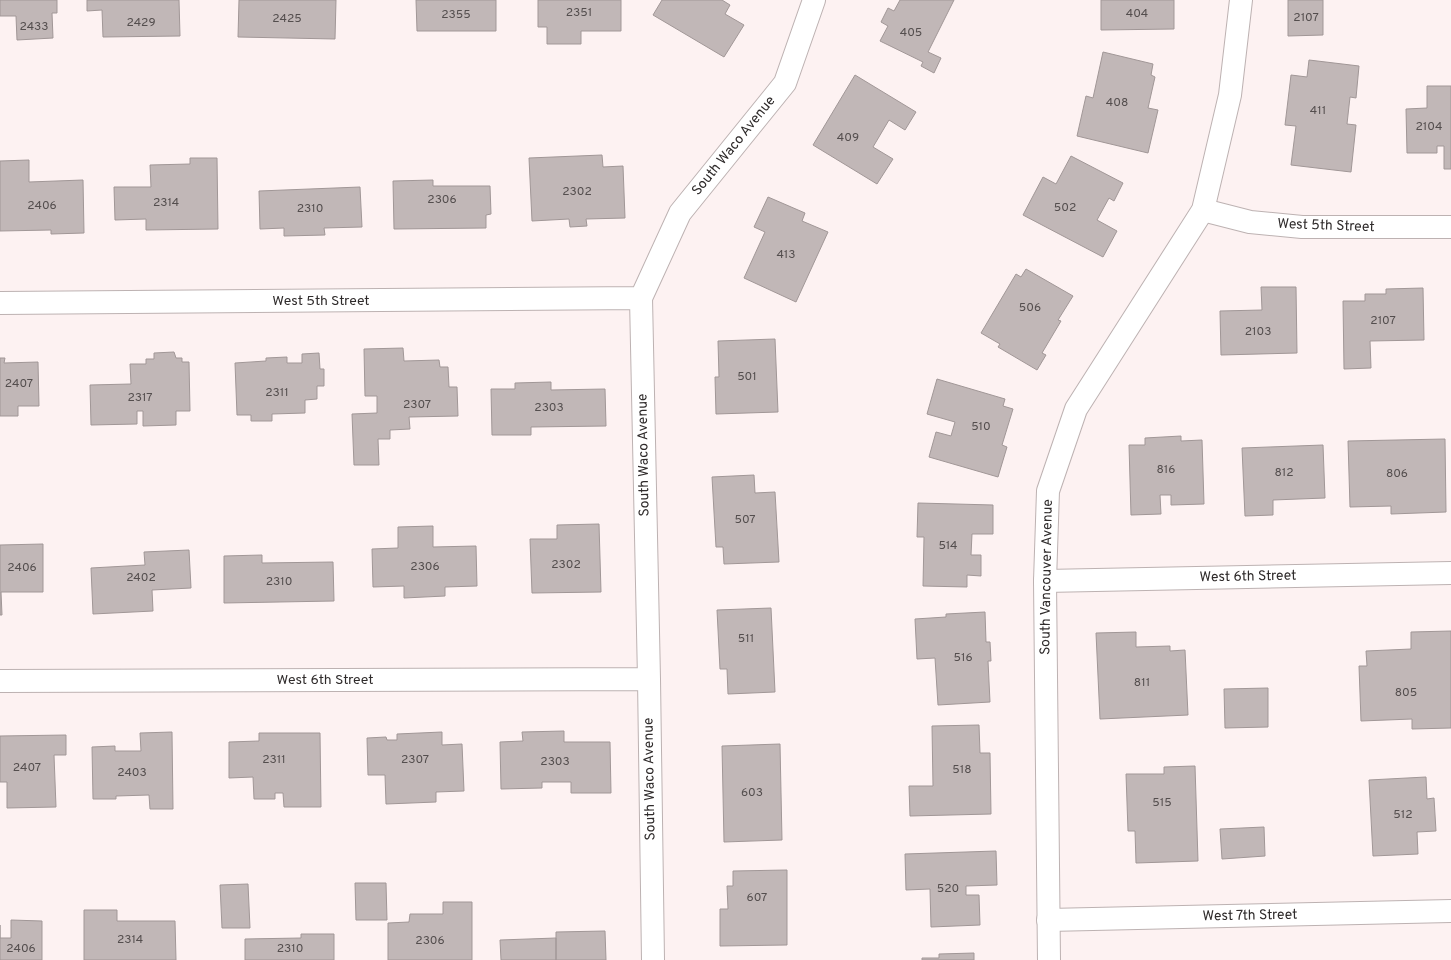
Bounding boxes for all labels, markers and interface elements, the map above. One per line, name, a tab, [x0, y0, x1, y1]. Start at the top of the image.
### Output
house number: 2351	[566, 5, 592, 21]
house number: 404	[1126, 6, 1148, 22]
house number: 2355	[441, 7, 471, 23]
house number: 2107	[1293, 10, 1319, 26]
house number: 2425	[272, 11, 302, 27]
house number: 2429	[126, 15, 156, 31]
house number: 2433	[19, 19, 49, 35]
house number: 405	[900, 25, 922, 41]
street label: South Waco Avenue	[689, 93, 779, 199]
house number: 408	[1106, 95, 1128, 111]
house number: 411	[1310, 103, 1326, 119]
house number: 2104	[1416, 119, 1442, 135]
house number: 409	[837, 130, 859, 146]
house number: 2302	[562, 184, 592, 200]
house number: 2306	[427, 192, 457, 208]
house number: 2314	[153, 195, 179, 211]
house number: 2406	[27, 198, 57, 214]
house number: 502	[1054, 200, 1076, 216]
house number: 2310	[297, 201, 323, 217]
street label: West 5th Street	[1277, 216, 1375, 236]
house number: 413	[776, 247, 796, 263]
street label: West 5th Street	[272, 293, 370, 310]
house number: 506	[1019, 300, 1041, 316]
house number: 2107	[1370, 313, 1396, 329]
house number: 2103	[1245, 324, 1271, 340]
house number: 501	[737, 369, 757, 385]
house number: 2407	[5, 376, 33, 392]
house number: 2311	[265, 385, 289, 401]
house number: 2317	[127, 390, 153, 406]
street label: South Waco Avenue	[634, 393, 654, 517]
house number: 2307	[403, 397, 431, 413]
house number: 2303	[534, 400, 564, 416]
house number: 510	[971, 419, 991, 435]
house number: 816	[1157, 462, 1175, 478]
house number: 812	[1274, 465, 1294, 481]
house number: 806	[1386, 466, 1408, 482]
street label: South Vancouver Avenue	[1037, 499, 1057, 655]
house number: 507	[734, 512, 756, 528]
house number: 514	[938, 538, 958, 554]
house number: 2302	[551, 557, 581, 573]
house number: 2306	[410, 559, 440, 575]
house number: 2406	[7, 560, 37, 576]
street label: West 6th Street	[1199, 568, 1297, 586]
house number: 2402	[126, 570, 156, 586]
house number: 2310	[266, 574, 292, 590]
house number: 511	[738, 631, 754, 647]
house number: 516	[953, 650, 973, 666]
street label: West 6th Street	[277, 672, 373, 689]
house number: 811	[1134, 675, 1150, 691]
house number: 805	[1395, 685, 1417, 701]
street label: South Waco Avenue	[640, 717, 660, 841]
house number: 2311	[262, 752, 286, 768]
house number: 2307	[401, 752, 429, 768]
house number: 2303	[540, 754, 570, 770]
house number: 2407	[13, 760, 41, 776]
house number: 518	[952, 762, 972, 778]
house number: 2403	[117, 765, 147, 781]
house number: 603	[741, 785, 763, 801]
house number: 515	[1152, 795, 1172, 811]
house number: 512	[1393, 807, 1413, 823]
house number: 520	[937, 881, 959, 897]
house number: 607	[747, 890, 767, 906]
street label: West 7th Street	[1202, 907, 1298, 925]
house number: 2314	[117, 932, 143, 948]
house number: 2306	[415, 933, 445, 949]
house number: 2406	[6, 941, 36, 957]
house number: 2310	[277, 941, 303, 957]

